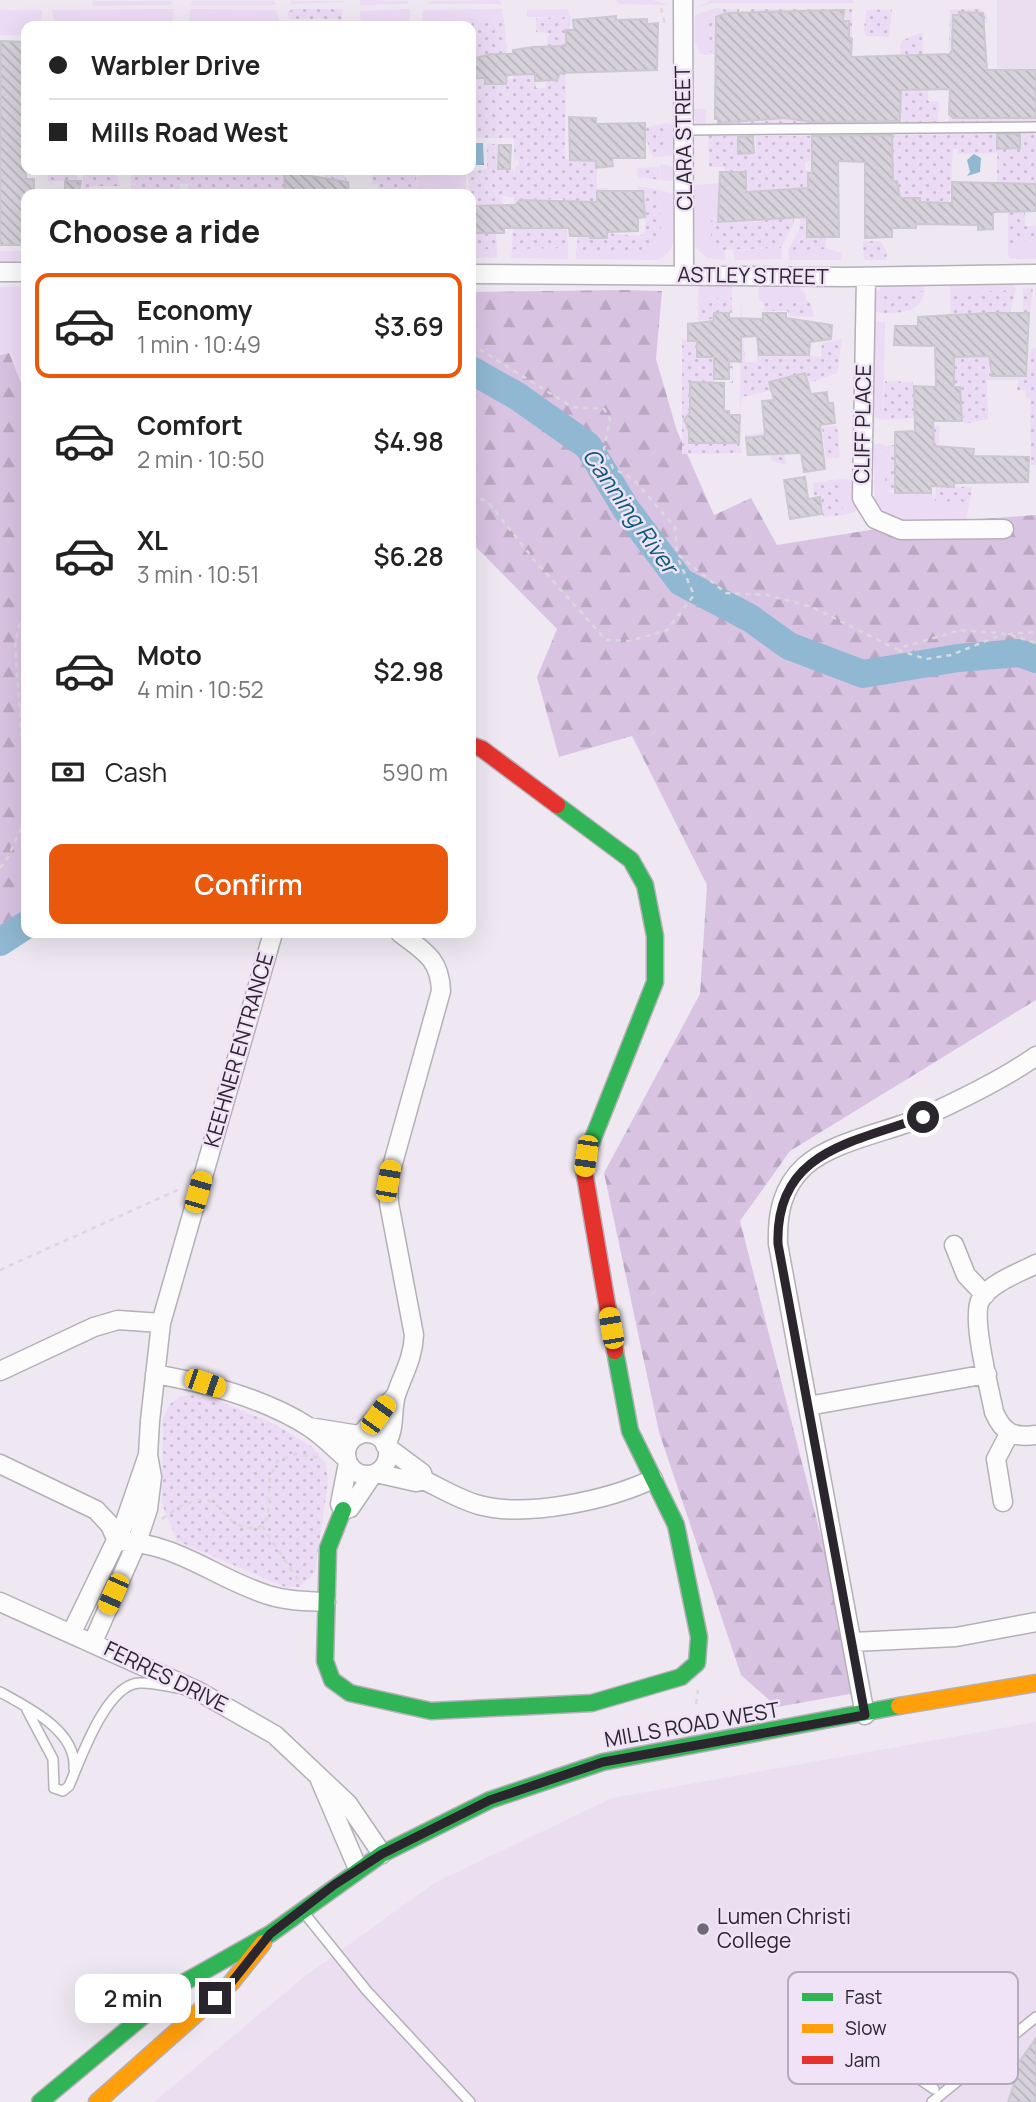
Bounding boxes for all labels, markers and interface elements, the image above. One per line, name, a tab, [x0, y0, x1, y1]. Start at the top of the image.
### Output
text: Warbler Drive	[91, 47, 260, 83]
street label: CLARA STREET	[668, 65, 698, 211]
text: Mills Road West	[91, 114, 289, 150]
text: Choose a ride	[49, 209, 260, 253]
street label: ASTLEY STREET	[677, 260, 829, 290]
text: Economy	[137, 292, 252, 328]
icon: car	[53, 294, 116, 357]
text: $3.69	[374, 308, 444, 344]
text: 1 min · 10:49	[137, 328, 261, 360]
street label: CLIFF PLACE	[847, 364, 877, 484]
text: Comfort	[137, 407, 243, 443]
icon: car	[53, 409, 116, 472]
text: $4.98	[374, 423, 444, 459]
water label: Canning River	[576, 441, 688, 582]
text: 2 min · 10:50	[137, 443, 265, 475]
text: XL	[137, 522, 168, 558]
icon: car	[53, 524, 116, 587]
text: $6.28	[374, 538, 444, 574]
text: 3 min · 10:51	[137, 558, 259, 590]
text: Moto	[137, 637, 202, 673]
icon: car	[53, 639, 116, 702]
text: $2.98	[374, 653, 444, 689]
text: 4 min · 10:52	[137, 673, 264, 705]
icon: cash	[49, 753, 87, 791]
text: Cash	[105, 754, 167, 790]
text: 590 m	[382, 756, 448, 788]
button: Confirm	[49, 844, 448, 924]
street label: KEEHNER ENTRANCE	[197, 949, 279, 1150]
route start	[907, 1101, 939, 1133]
car	[573, 1134, 600, 1178]
car	[375, 1158, 402, 1204]
car	[183, 1169, 214, 1215]
car	[598, 1305, 625, 1351]
car	[182, 1366, 229, 1400]
car	[358, 1392, 399, 1438]
car	[95, 1571, 132, 1617]
street label: FERRES DRIVE	[100, 1634, 233, 1718]
street label: MILLS ROAD WEST	[602, 1695, 782, 1753]
place label: Lumen Christi College	[717, 1902, 851, 1954]
marker: Lumen Christi College	[695, 1921, 711, 1937]
legend	[788, 1972, 1018, 2084]
callout: 2 min	[75, 1974, 190, 2022]
text: 2 min	[104, 1982, 162, 2014]
route end	[199, 1982, 231, 2014]
text: Fast	[845, 1984, 882, 2010]
text: Slow	[845, 2015, 887, 2041]
text: Jam	[845, 2047, 880, 2073]

